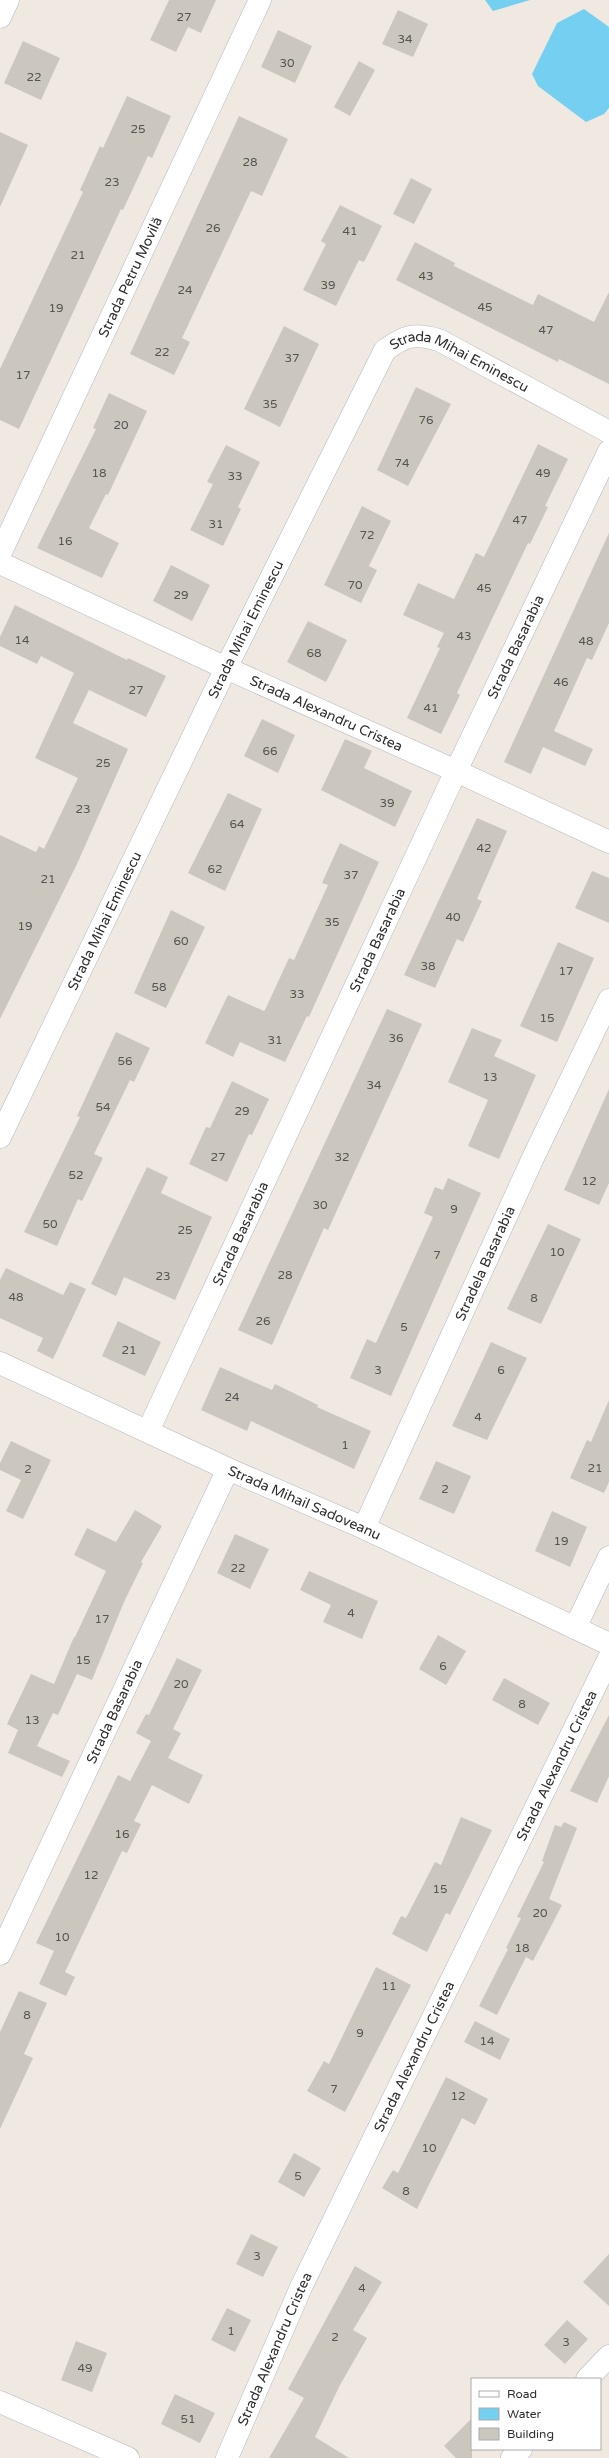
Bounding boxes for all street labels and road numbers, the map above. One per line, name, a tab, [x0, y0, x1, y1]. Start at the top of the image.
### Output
street label: Strada Petru Movilă	[94, 214, 166, 340]
street label: Strada Mihai Eminescu	[386, 327, 532, 396]
street label: Strada Mihai Eminescu	[204, 557, 287, 701]
street label: Strada Basarabia	[483, 592, 547, 701]
street label: Strada Alexandru Cristea	[247, 671, 405, 755]
street label: Strada Mihai Eminescu	[64, 849, 145, 993]
street label: Strada Basarabia	[346, 885, 409, 995]
street label: Strada Basarabia	[209, 1179, 272, 1288]
street label: Stradela Basarabia	[451, 1203, 518, 1323]
street label: Strada Mihail Sadoveanu	[226, 1462, 384, 1543]
street label: Strada Basarabia	[82, 1657, 146, 1766]
street label: Strada Alexandru Cristea	[512, 1687, 600, 1844]
street label: Strada Alexandru Cristea	[370, 1978, 458, 2135]
street label: Strada Alexandru Cristea	[234, 2269, 315, 2428]

